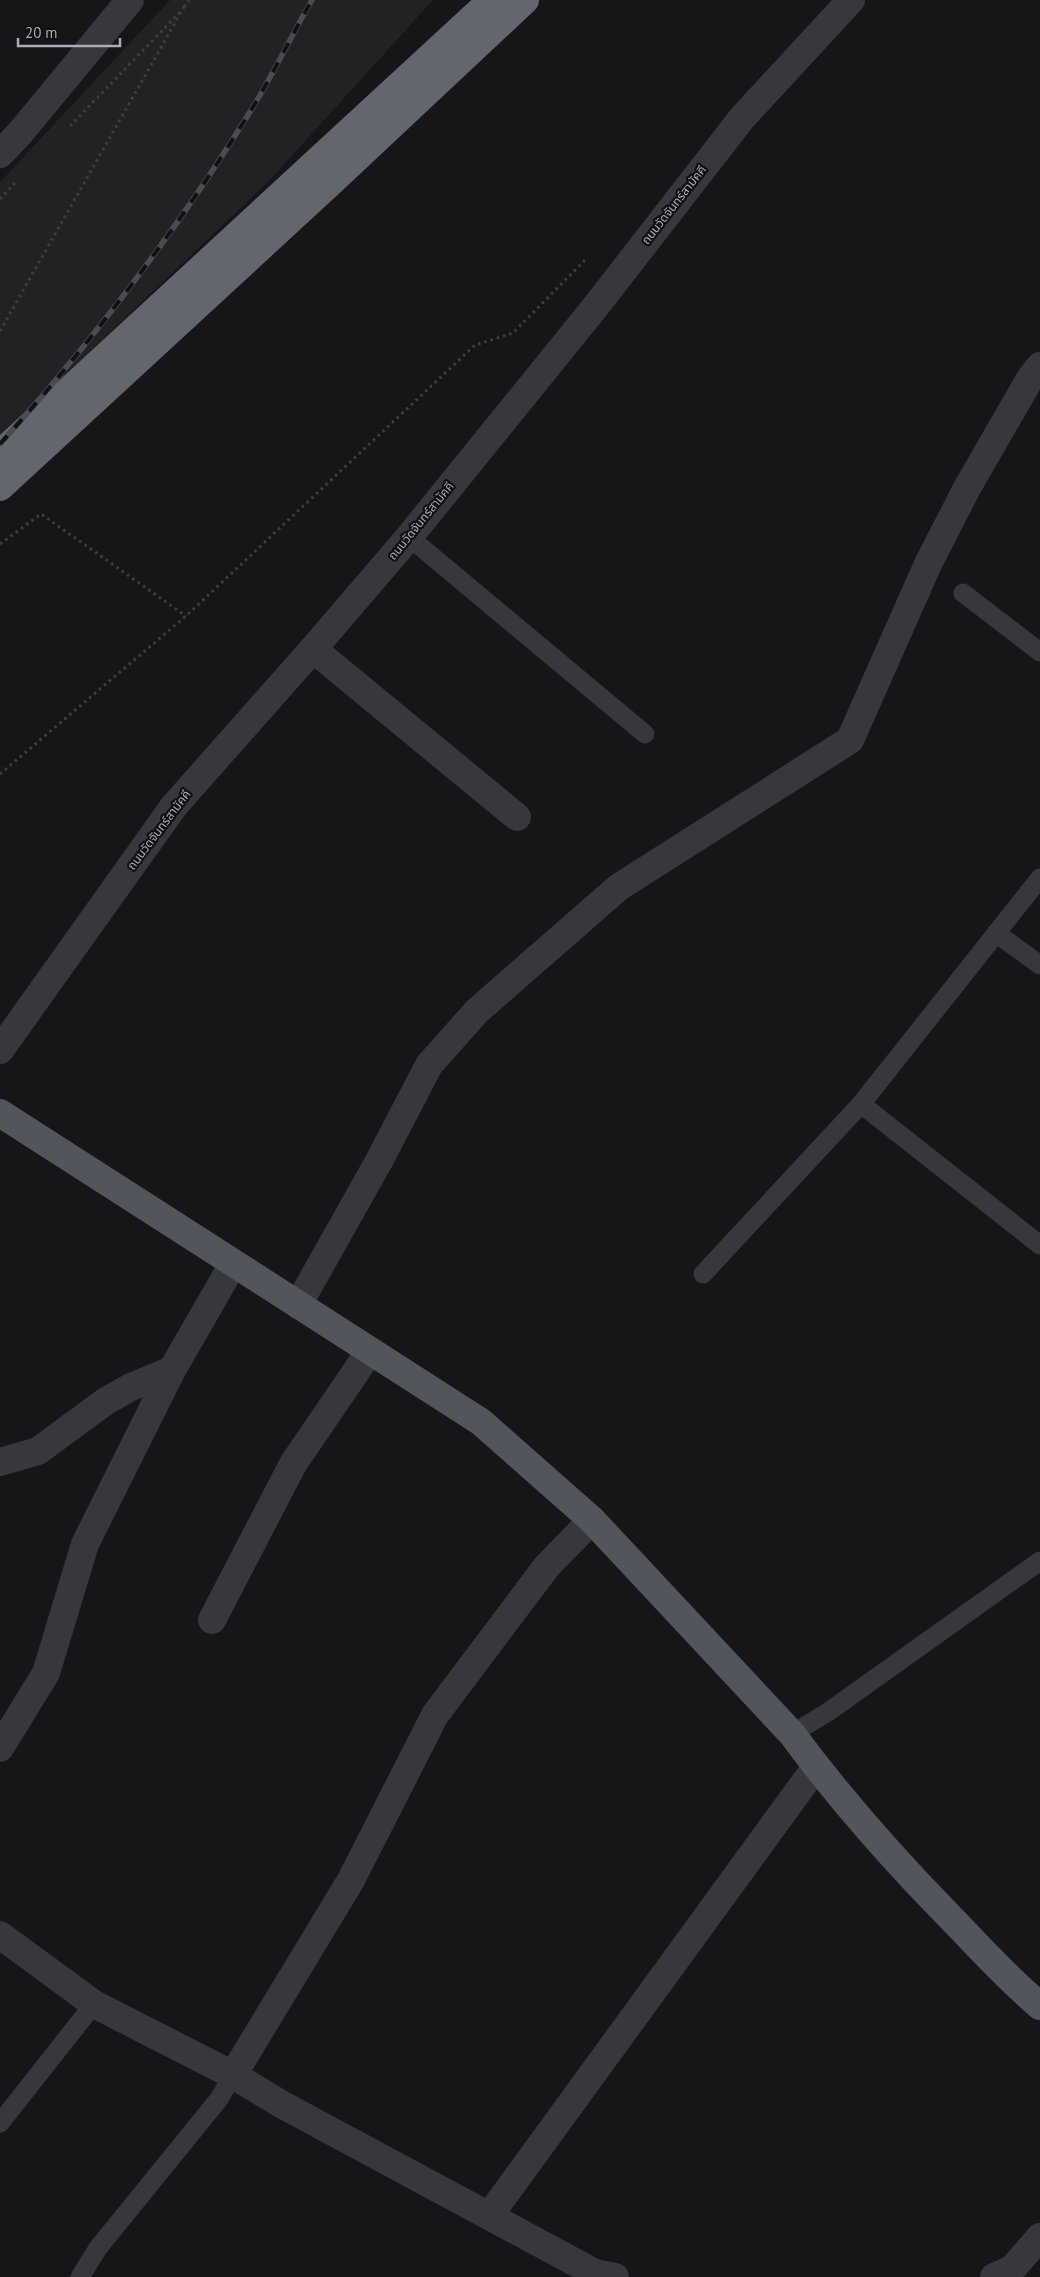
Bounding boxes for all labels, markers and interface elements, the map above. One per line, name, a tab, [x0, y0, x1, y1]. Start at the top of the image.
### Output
scale bar	[18, 15, 120, 47]
text: 20 m	[25, 23, 58, 42]
street label: ถนนวัดจันทร์สามัคคี	[638, 162, 709, 247]
street label: ถนนวัดจันทร์สามัคคี	[385, 479, 457, 563]
street label: ถนนวัดจันทร์สามัคคี	[124, 787, 193, 873]

